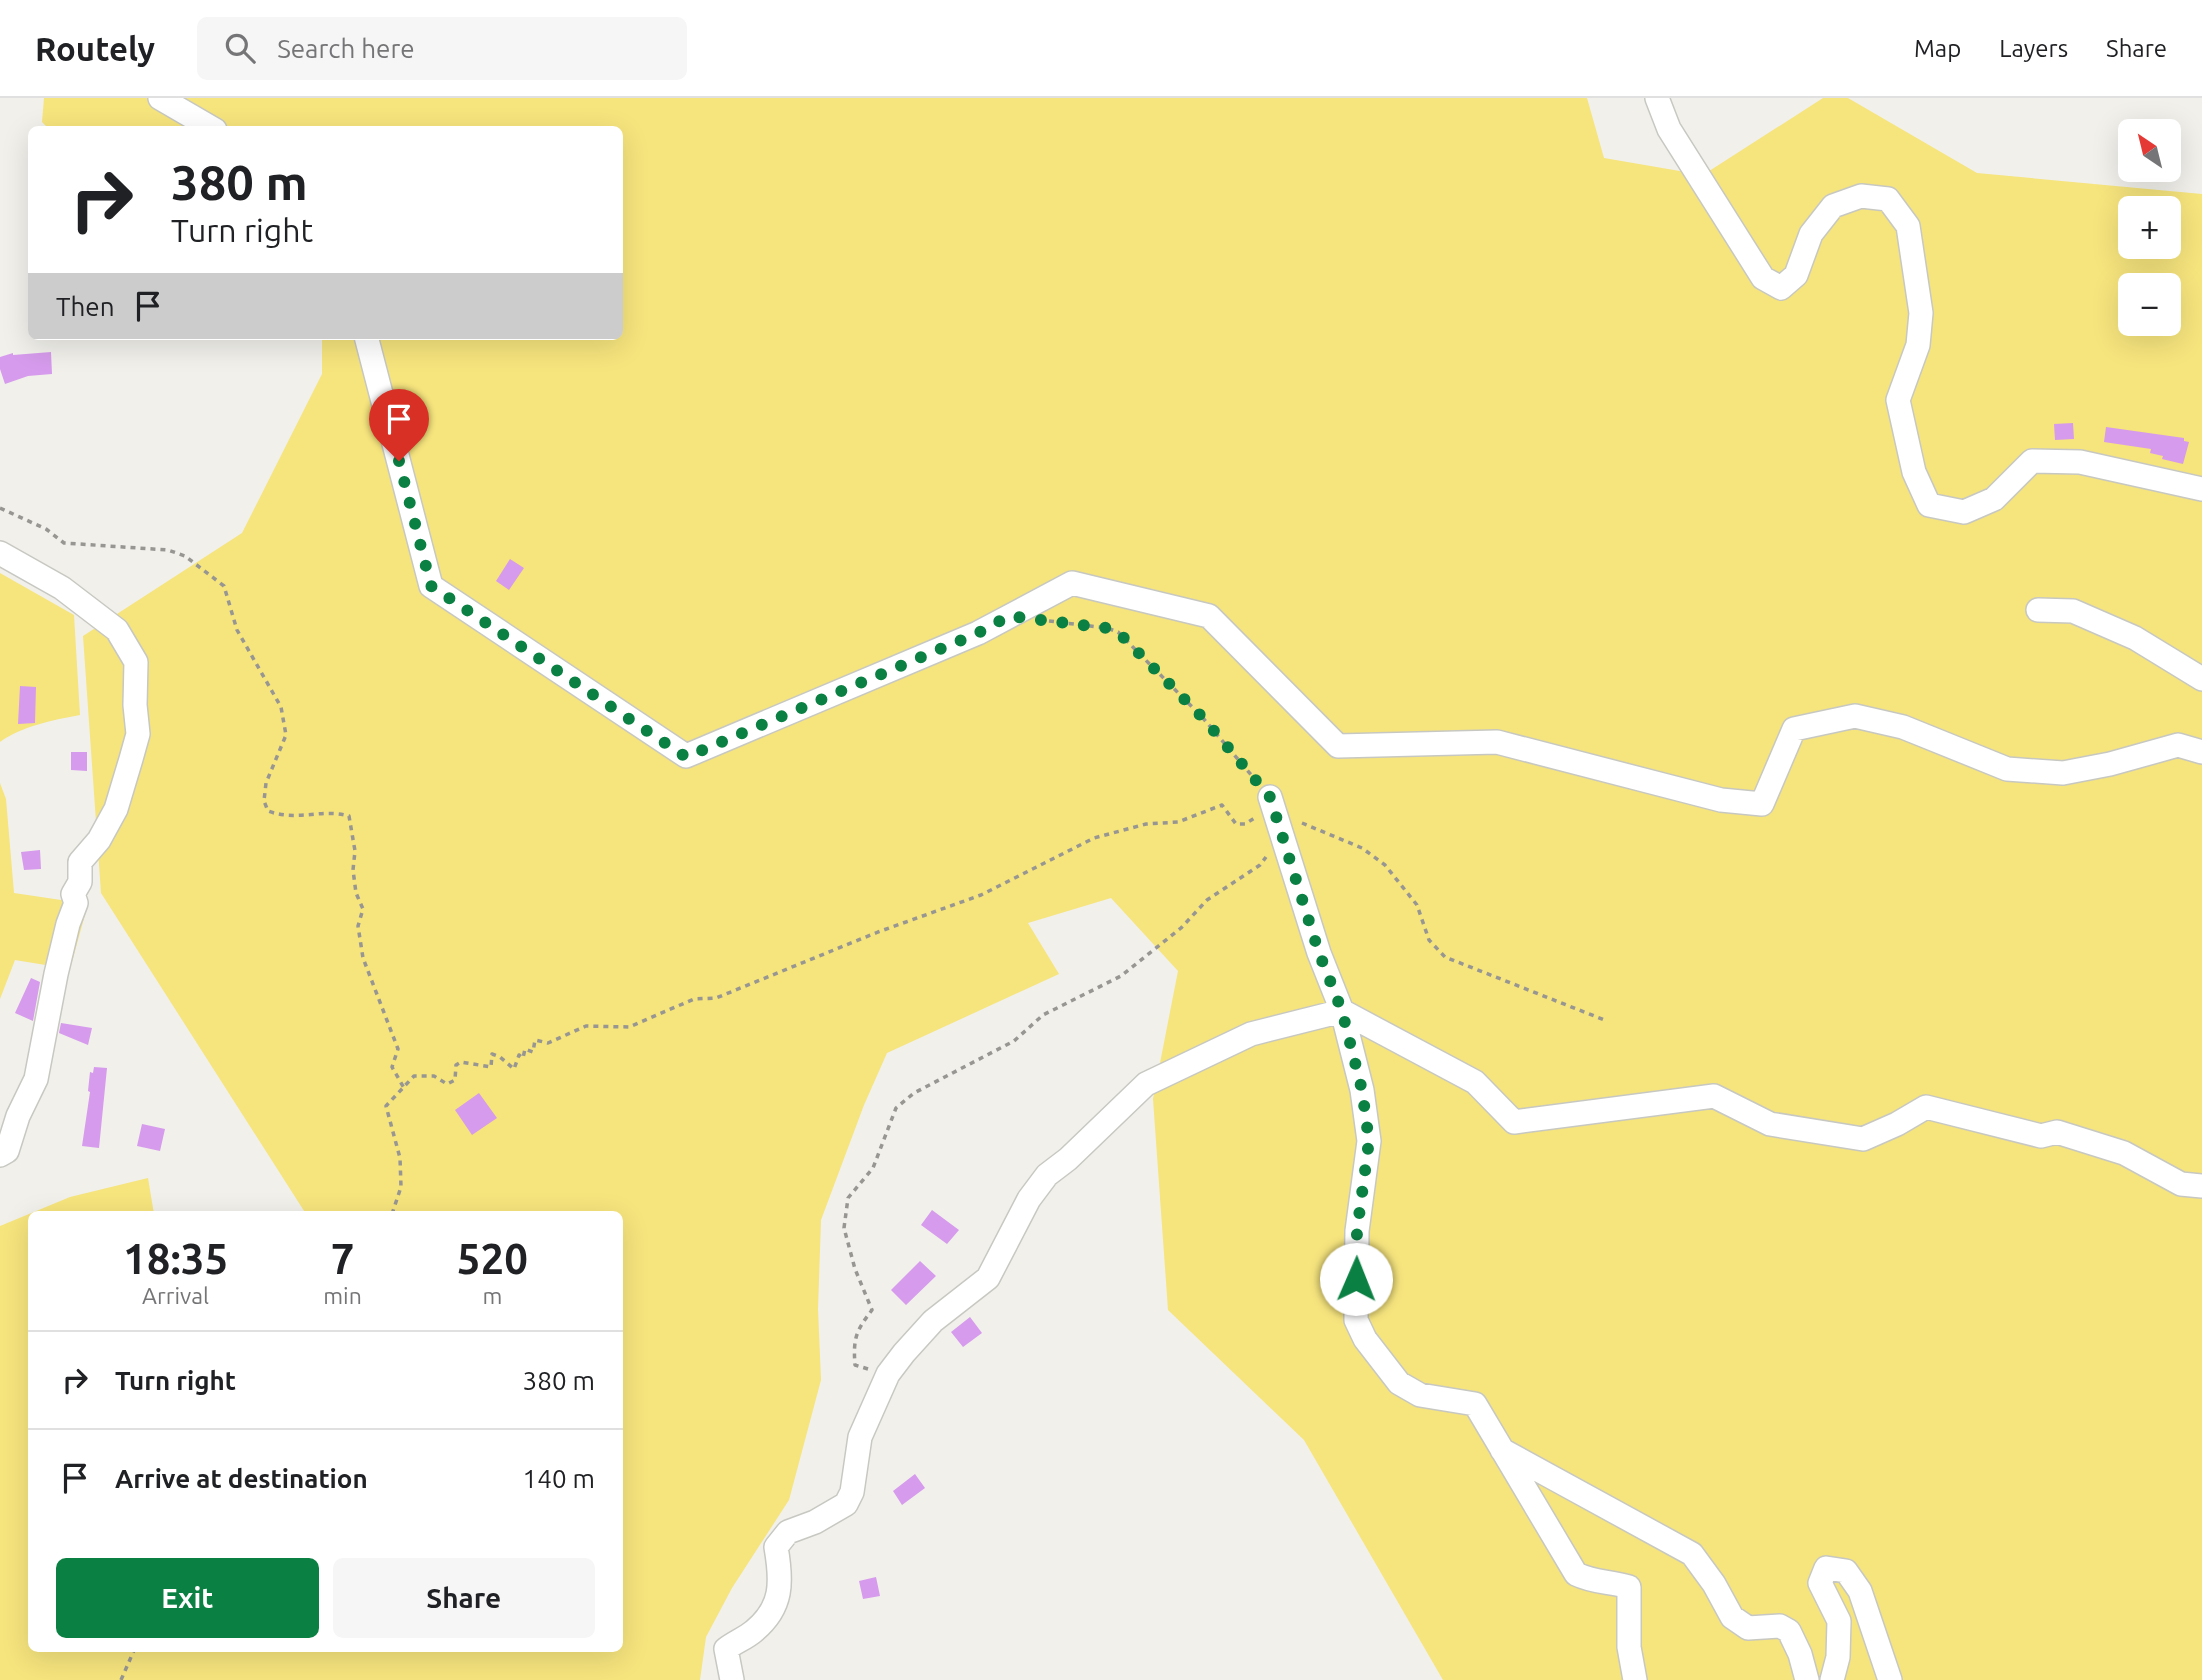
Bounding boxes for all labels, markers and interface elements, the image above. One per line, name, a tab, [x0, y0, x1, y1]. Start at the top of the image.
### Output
search box	[197, 17, 687, 80]
icon: search	[221, 29, 259, 67]
text: Routely	[35, 30, 155, 67]
text: Search here	[277, 34, 415, 63]
text: Map	[1914, 35, 1961, 62]
text: Layers	[1999, 35, 2068, 62]
text: Share	[2106, 35, 2167, 62]
north arrow	[2118, 119, 2180, 182]
map controls	[2118, 119, 2181, 336]
icon: right	[56, 154, 147, 245]
text: 380 m	[171, 154, 308, 209]
button: +	[2118, 196, 2181, 259]
text: Turn right	[171, 212, 313, 248]
button: −	[2118, 273, 2181, 336]
icon: arrive	[129, 287, 167, 325]
text: Then	[56, 292, 115, 321]
pin	[369, 389, 429, 461]
icon: arrive	[380, 400, 418, 438]
text: 18:35	[123, 1235, 228, 1282]
text: 7	[331, 1235, 354, 1282]
text: 520	[457, 1235, 528, 1282]
position arrow	[1319, 1242, 1393, 1316]
text: Arrival	[142, 1283, 209, 1308]
text: min	[323, 1283, 362, 1308]
text: m	[482, 1283, 502, 1308]
icon: right	[56, 1361, 94, 1399]
text: Turn right	[115, 1366, 236, 1395]
text: 380 m	[523, 1366, 595, 1395]
icon: arrive	[56, 1459, 94, 1497]
text: Arrive at destination	[115, 1464, 368, 1493]
text: 140 m	[523, 1464, 595, 1493]
button: Exit	[56, 1558, 319, 1638]
button: Share	[333, 1558, 595, 1638]

